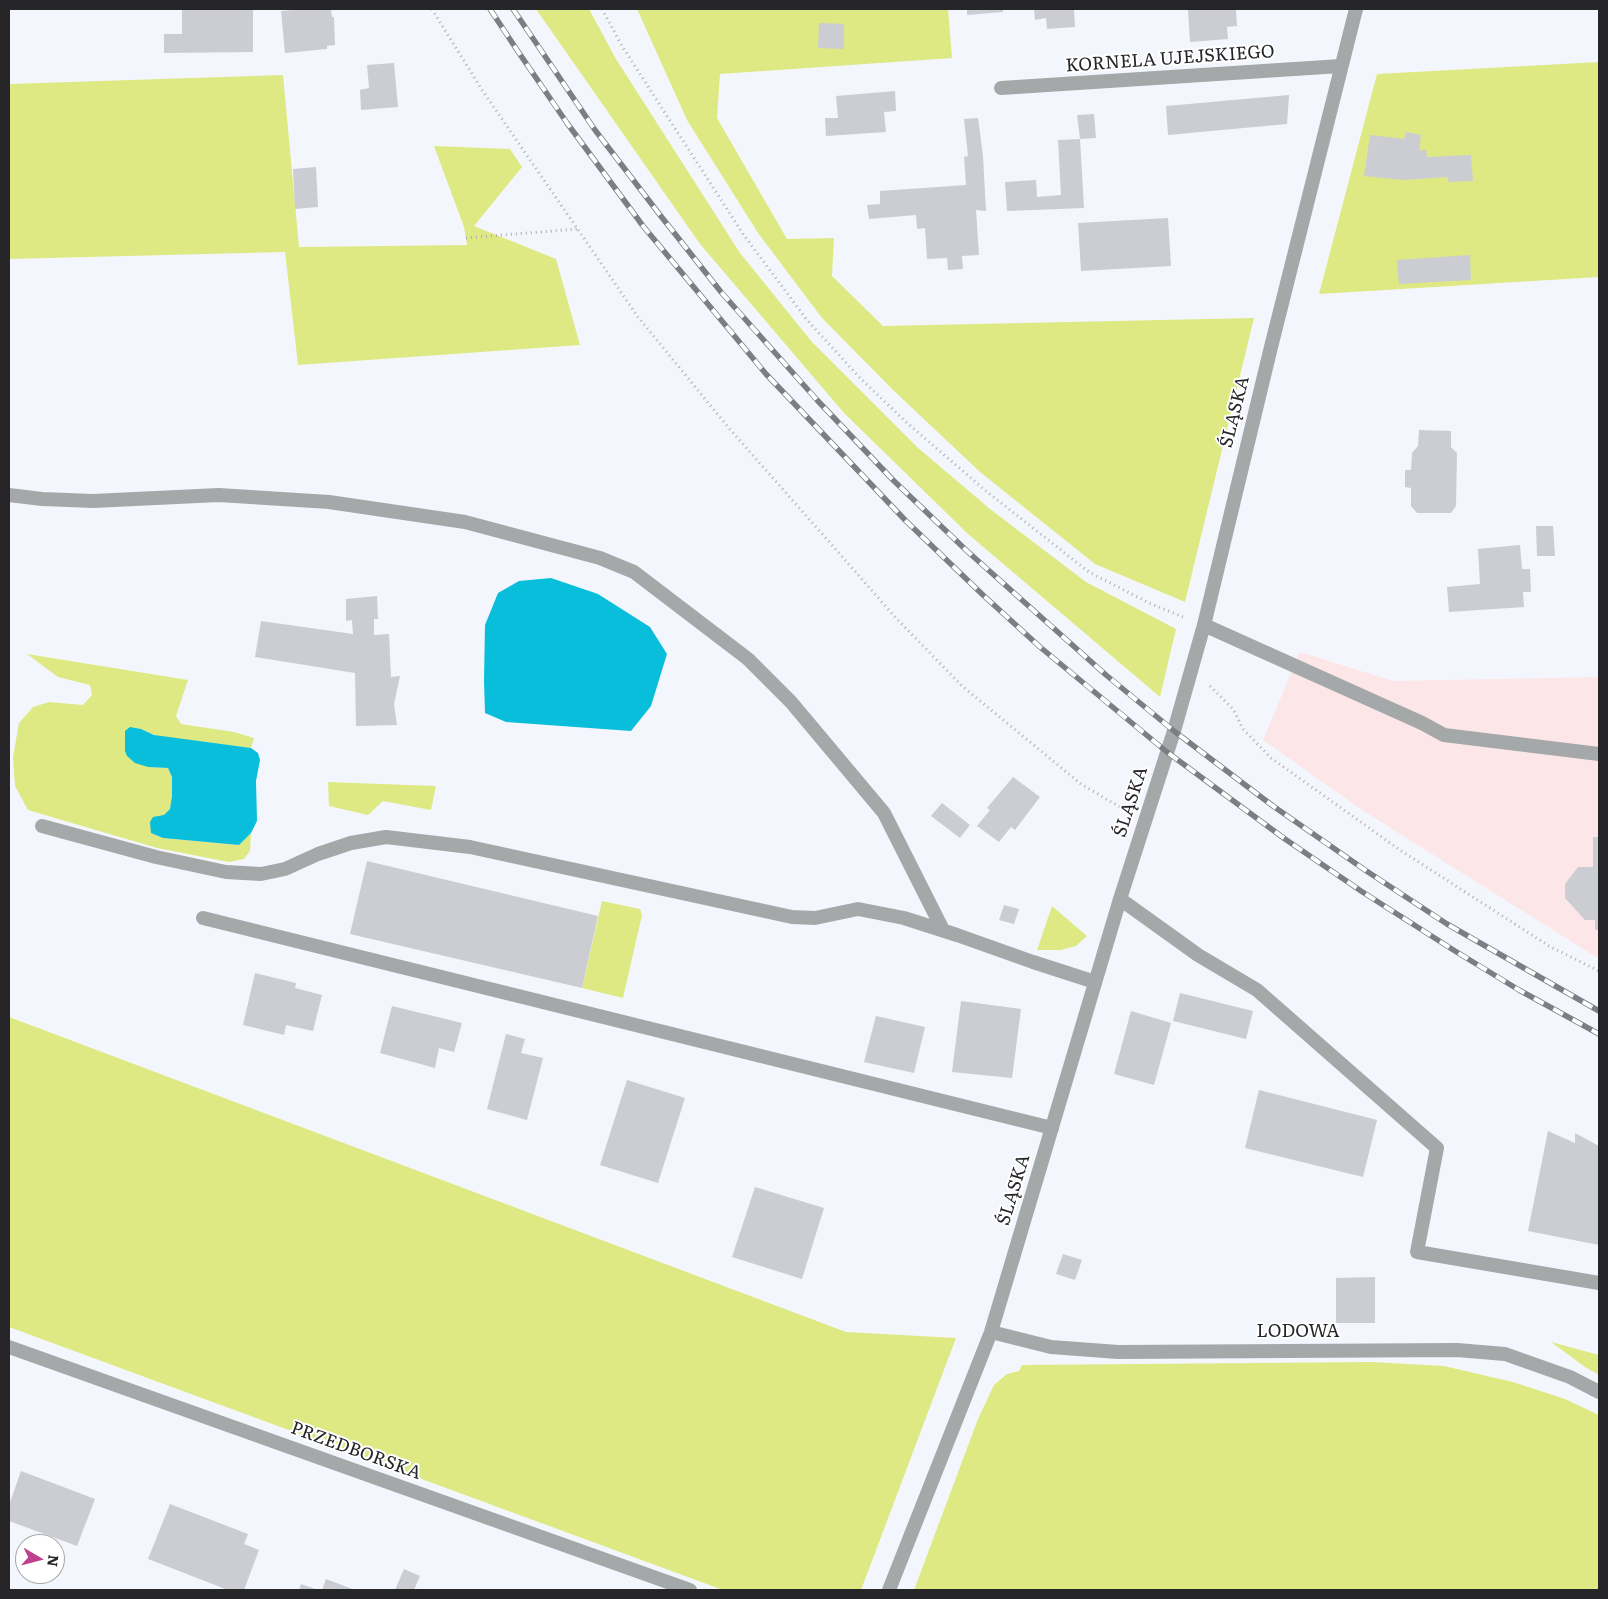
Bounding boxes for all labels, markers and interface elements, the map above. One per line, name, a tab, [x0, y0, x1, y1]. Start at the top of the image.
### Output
street label: KORNELA UJEJSKIEGO	[1065, 41, 1275, 77]
street label: ŚLĄSKA	[1216, 374, 1254, 450]
street label: ŚLĄSKA	[1109, 764, 1153, 840]
street label: ŚLĄSKA	[993, 1152, 1035, 1228]
street label: LODOWA	[1257, 1321, 1339, 1343]
street label: PRZEDBORSKA	[288, 1417, 424, 1485]
north arrow	[15, 1534, 65, 1584]
text: N	[43, 1554, 65, 1568]

